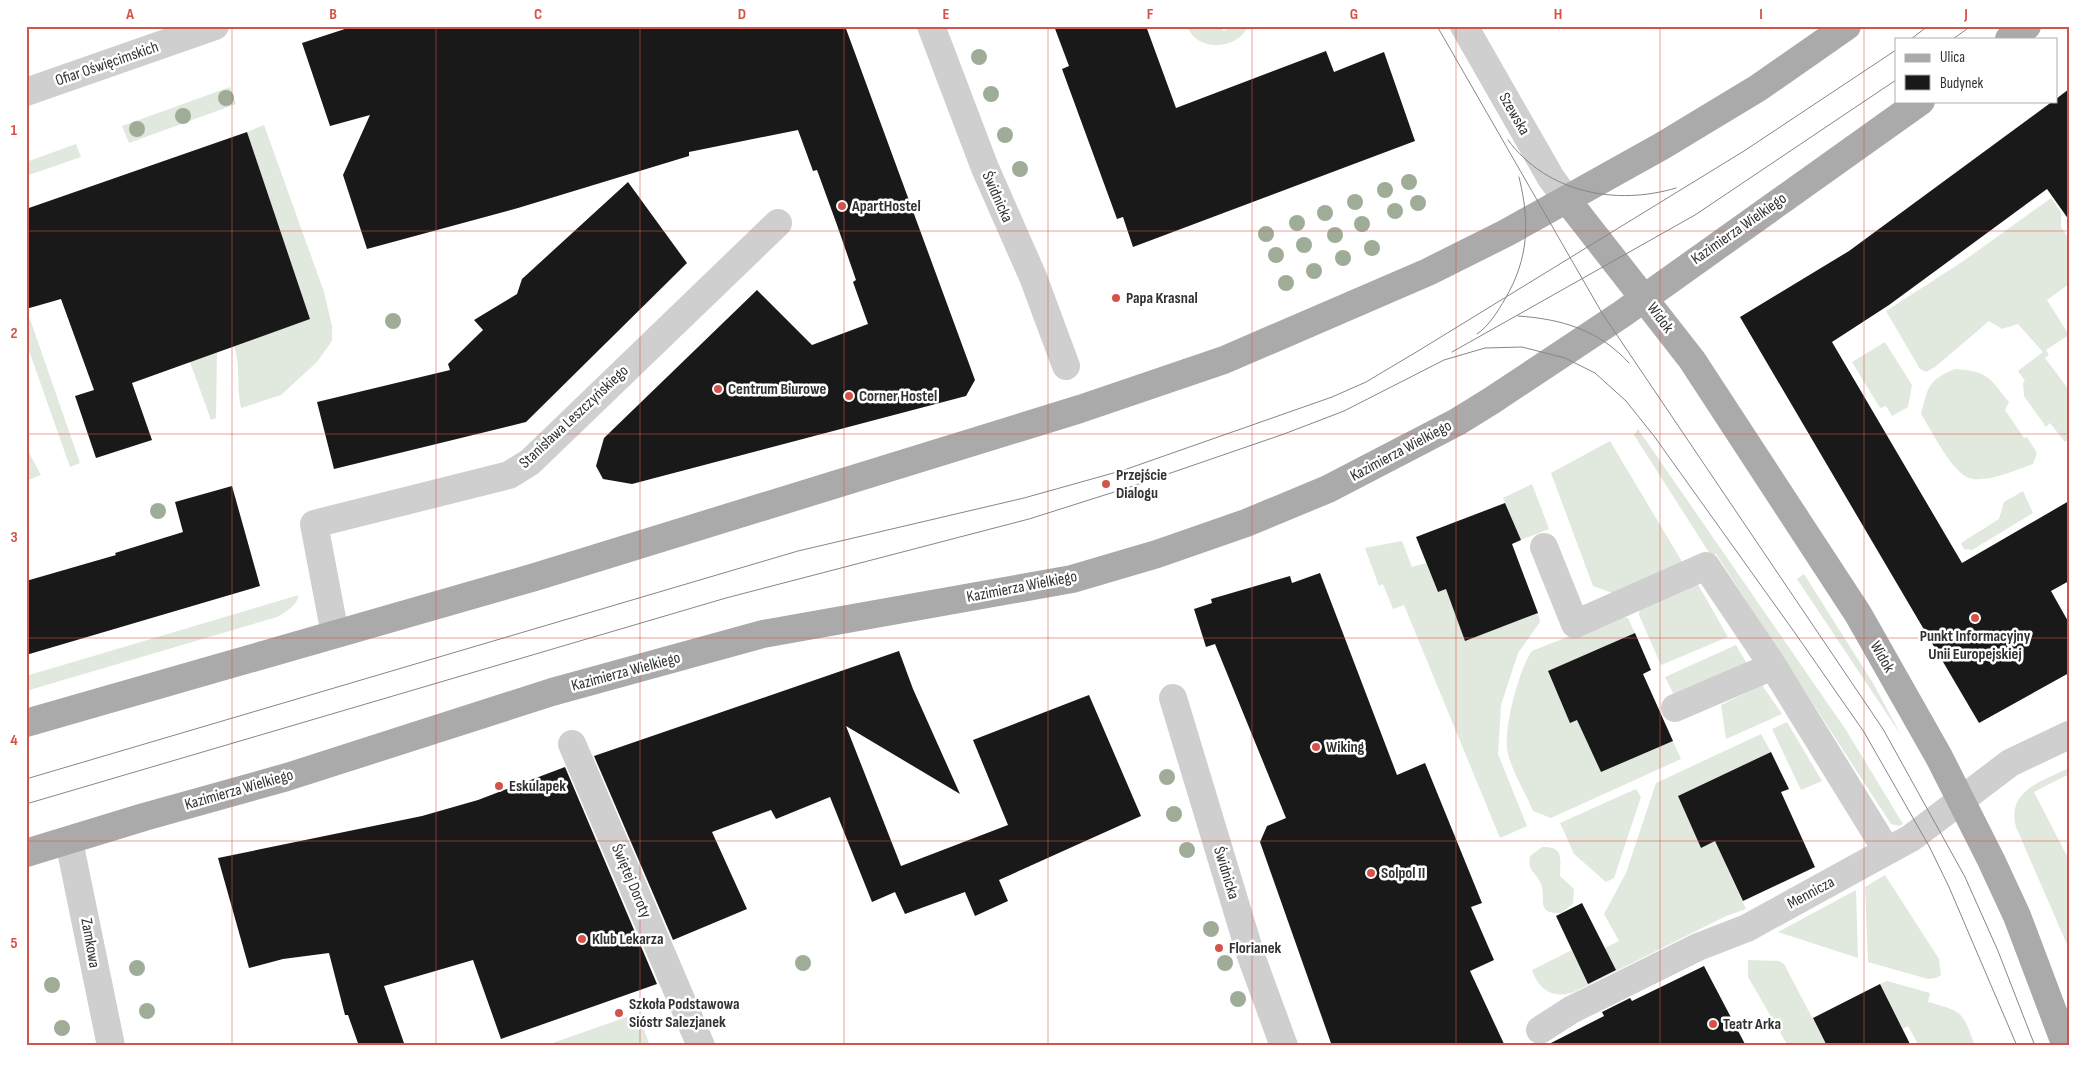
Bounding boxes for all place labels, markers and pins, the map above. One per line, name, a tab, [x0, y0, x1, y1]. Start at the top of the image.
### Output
place label: ApartHostel	[851, 197, 921, 216]
marker: ApartHostel	[836, 200, 848, 212]
place label: Papa Krasnal	[1126, 289, 1198, 308]
marker: Papa Krasnal	[1110, 292, 1122, 304]
place label: Centrum Biurowe	[728, 380, 827, 399]
marker: Centrum Biurowe	[712, 383, 724, 395]
place label: Corner Hostel	[859, 387, 937, 406]
marker: Corner Hostel	[843, 390, 855, 402]
place label: Przejście Dialogu	[1116, 466, 1167, 503]
marker: Przejście Dialogu	[1100, 478, 1112, 490]
marker: Punkt Informacyjny Unii Europejskiej	[1969, 612, 1981, 624]
place label: Punkt Informacyjny Unii Europejskiej	[1920, 627, 2031, 664]
place label: Wiking	[1326, 738, 1365, 757]
marker: Wiking	[1310, 741, 1322, 753]
place label: Eskulapek	[509, 777, 566, 796]
marker: Eskulapek	[493, 780, 505, 792]
place label: Solpol II	[1381, 864, 1425, 883]
marker: Solpol II	[1365, 867, 1377, 879]
place label: Klub Lekarza	[592, 930, 664, 949]
marker: Klub Lekarza	[576, 933, 588, 945]
place label: Florianek	[1229, 939, 1281, 958]
marker: Florianek	[1213, 942, 1225, 954]
place label: Szkoła Podstawowa Sióstr Salezjanek	[629, 995, 740, 1032]
marker: Szkoła Podstawowa Sióstr Salezjanek	[613, 1007, 625, 1019]
place label: Teatr Arka	[1723, 1015, 1781, 1034]
marker: Teatr Arka	[1707, 1018, 1719, 1030]

